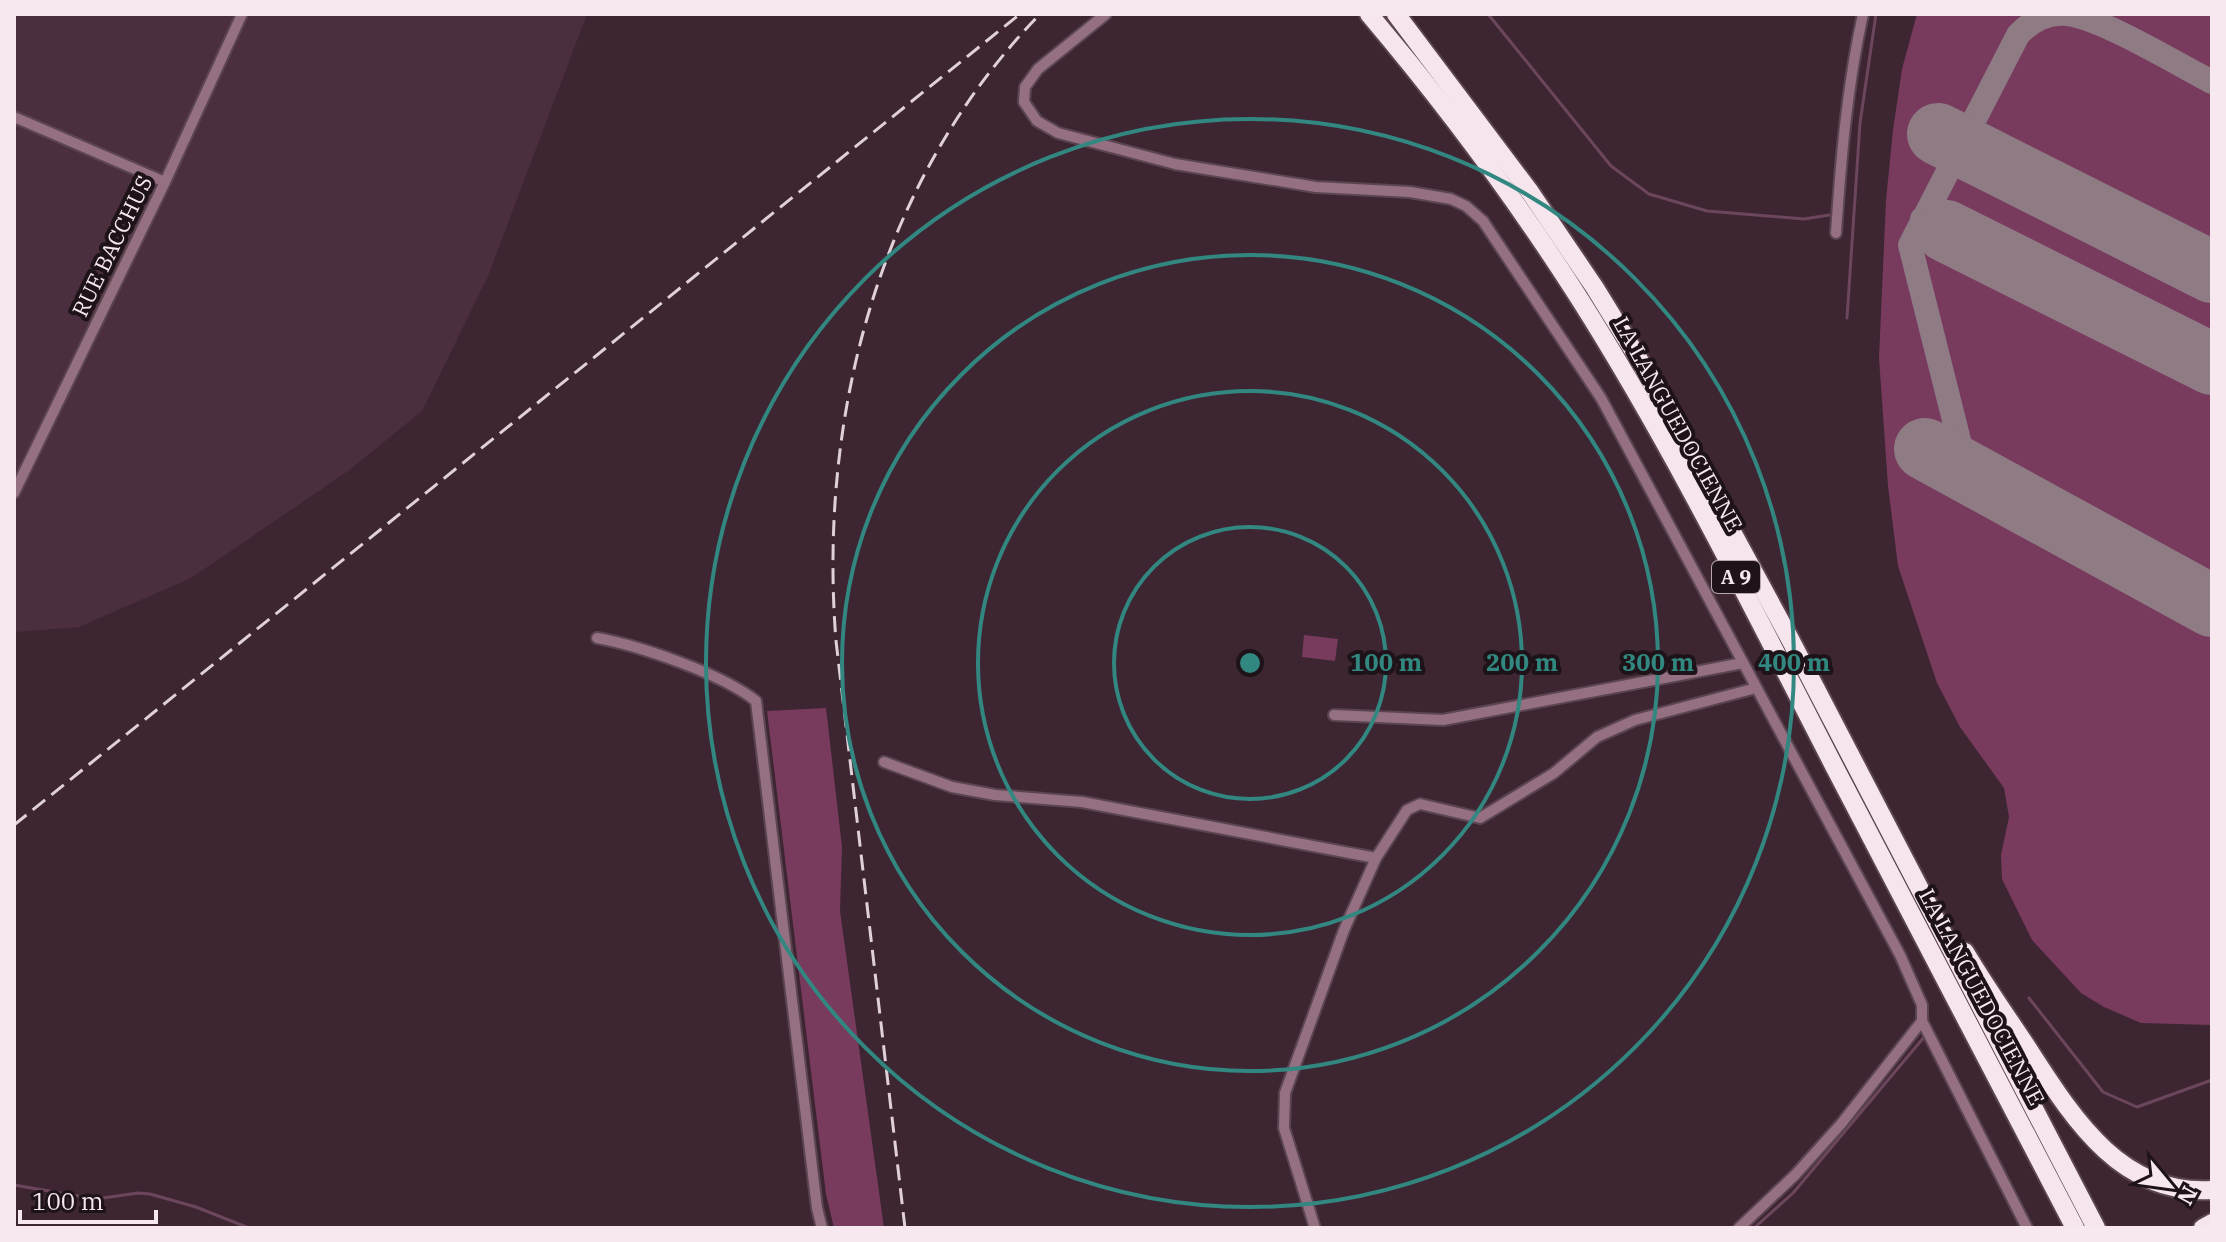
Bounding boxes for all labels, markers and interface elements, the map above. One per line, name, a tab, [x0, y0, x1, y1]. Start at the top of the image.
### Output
street label: RUE BACCHUS	[65, 170, 158, 321]
street label: LA LANGUEDOCIENNE	[1607, 311, 1750, 536]
road number: A 9	[1712, 561, 1760, 593]
text: 100 m	[1350, 646, 1422, 678]
text: 200 m	[1486, 646, 1558, 678]
text: 300 m	[1622, 646, 1694, 678]
text: 400 m	[1758, 646, 1830, 678]
centre of rings	[1236, 649, 1264, 677]
street label: LA LANGUEDOCIENNE	[1913, 883, 2052, 1110]
north arrow	[2130, 1146, 2210, 1226]
scale bar	[20, 1174, 156, 1224]
text: N	[2171, 1181, 2205, 1211]
text: 100 m	[32, 1185, 104, 1217]

